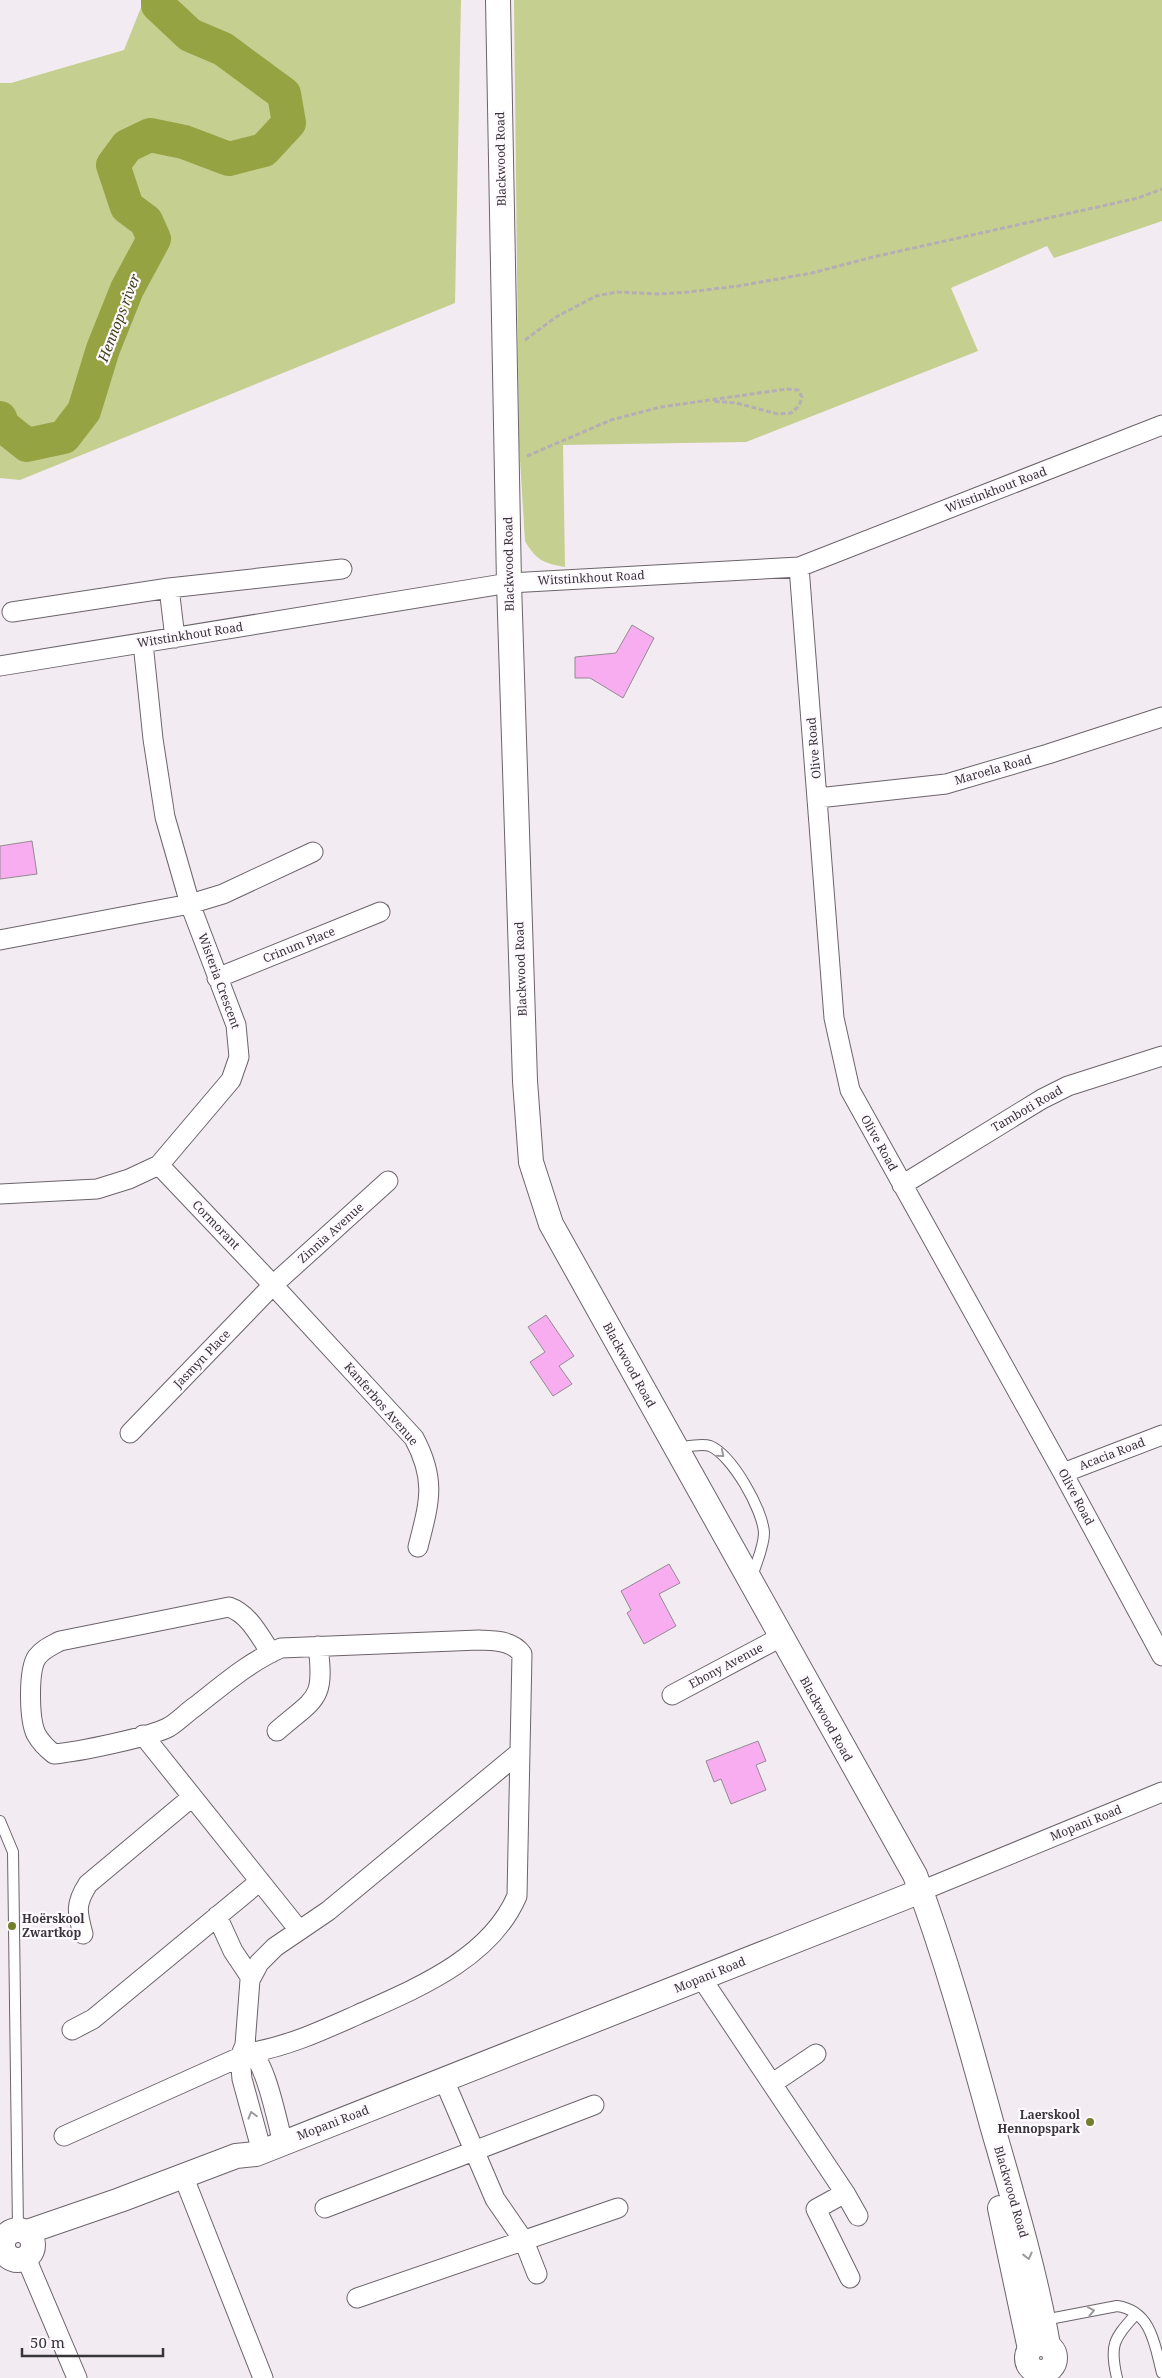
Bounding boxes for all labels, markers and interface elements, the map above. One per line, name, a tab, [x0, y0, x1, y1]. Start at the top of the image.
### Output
street label: Blackwood Road	[491, 111, 510, 207]
water label: Hennops river	[93, 271, 144, 365]
street label: Witstinkhout Road	[943, 462, 1050, 517]
street label: Blackwood Road	[499, 516, 518, 612]
street label: Witstinkhout Road	[537, 566, 646, 589]
street label: Witstinkhout Road	[136, 618, 245, 651]
street label: Olive Road	[802, 716, 825, 780]
street label: Maroela Road	[952, 750, 1034, 789]
street label: Blackwood Road	[510, 921, 531, 1017]
street label: Crinum Place	[260, 922, 338, 967]
street label: Wisteria Crescent	[194, 930, 245, 1031]
street label: Tamboti Road	[988, 1081, 1066, 1136]
street label: Olive Road	[857, 1112, 902, 1174]
street label: Cormorant	[189, 1196, 244, 1253]
street label: Zinnia Avenue	[294, 1199, 367, 1267]
street label: Blackwood Road	[599, 1319, 660, 1411]
street label: Jasmyn Place	[169, 1326, 234, 1392]
street label: Kanferbos Avenue	[340, 1358, 422, 1449]
street label: Acacia Road	[1076, 1433, 1148, 1474]
one-way arrow	[715, 1448, 724, 1456]
street label: Olive Road	[1054, 1465, 1099, 1529]
street label: Ebony Avenue	[686, 1639, 766, 1692]
street label: Blackwood Road	[796, 1673, 857, 1765]
street label: Mopani Road	[1047, 1800, 1125, 1845]
place label: Hoërskool Zwartkop	[22, 1910, 85, 1941]
marker: Hoërskool Zwartkop	[6, 1920, 18, 1932]
street label: Mopani Road	[671, 1952, 749, 1997]
street label: Mopani Road	[294, 2101, 372, 2144]
place label: Laerskool Hennopspark	[998, 2106, 1081, 2137]
one-way arrow	[247, 2111, 258, 2120]
marker: Laerskool Hennopspark	[1084, 2116, 1096, 2128]
street label: Blackwood Road	[990, 2144, 1033, 2240]
one-way arrow	[1022, 2252, 1033, 2261]
one-way arrow	[1086, 2306, 1095, 2317]
scale bar	[22, 2326, 164, 2358]
text: 50 m	[30, 2332, 65, 2352]

